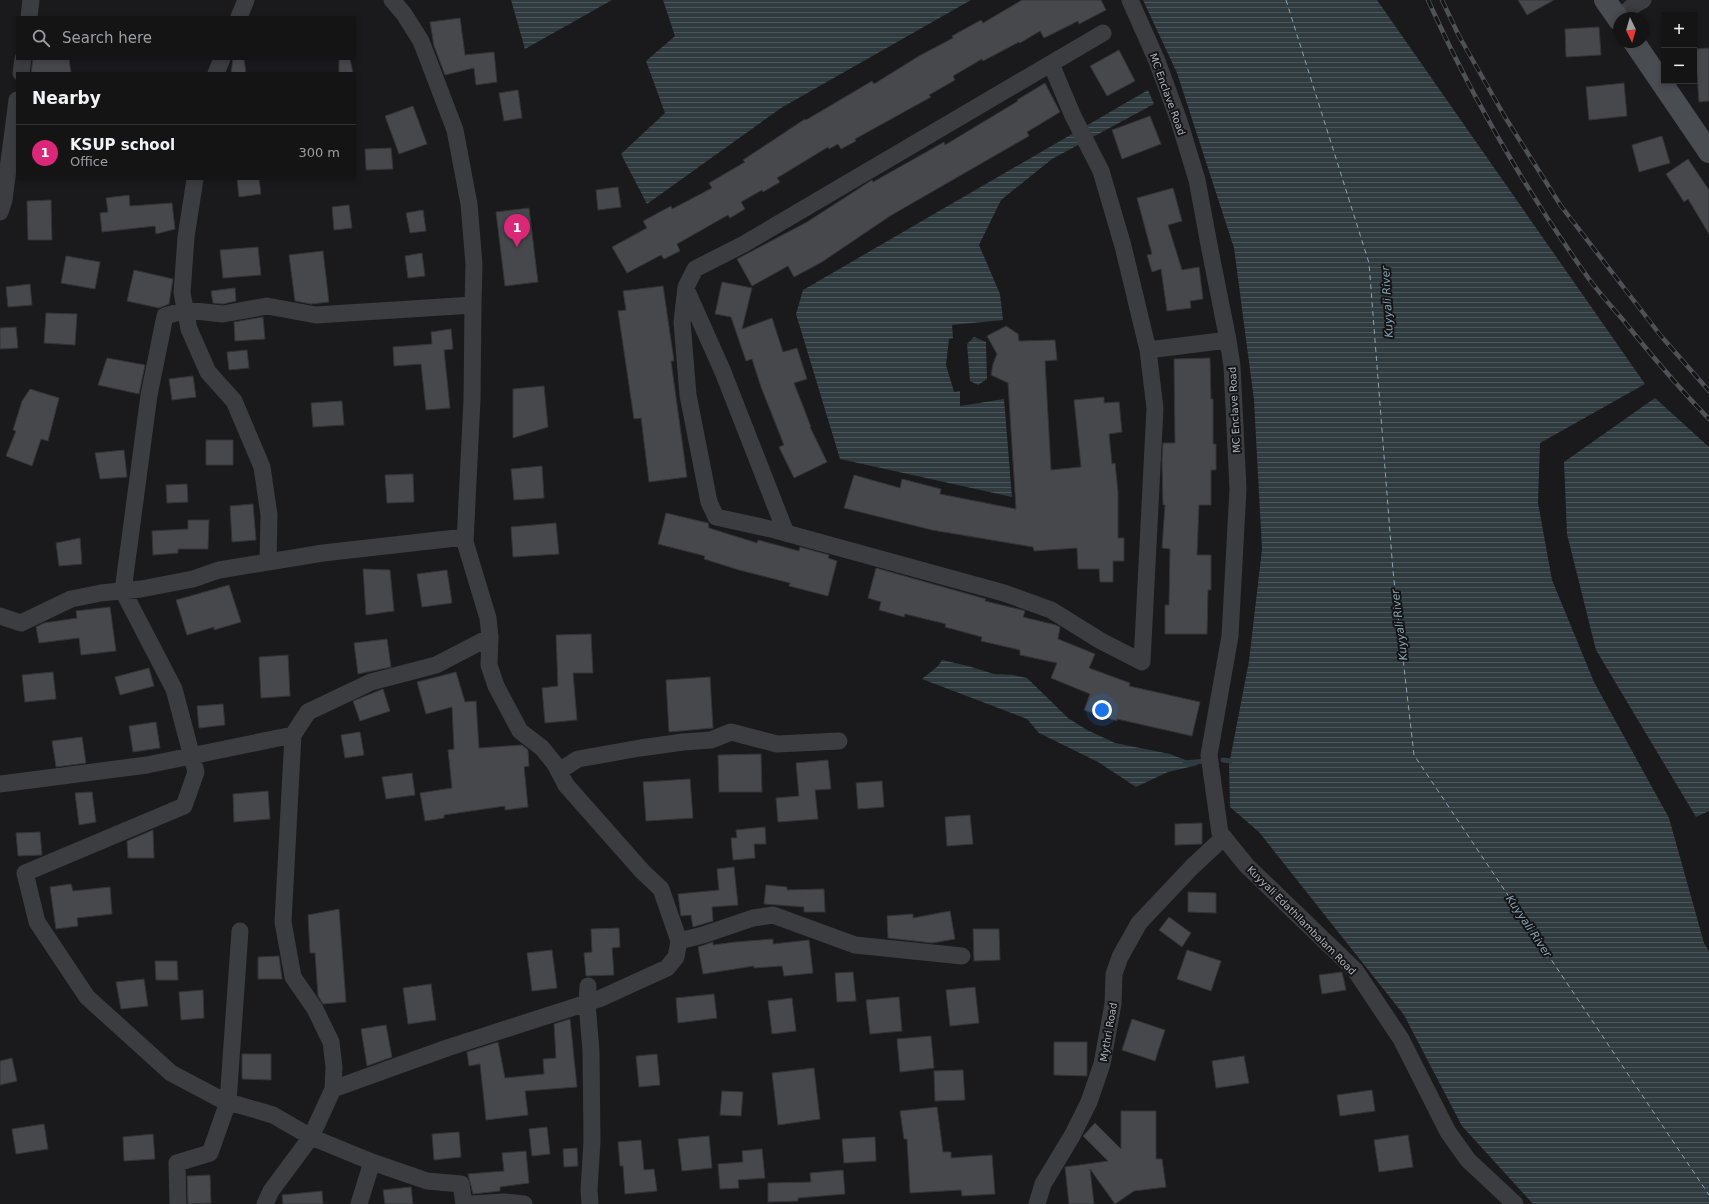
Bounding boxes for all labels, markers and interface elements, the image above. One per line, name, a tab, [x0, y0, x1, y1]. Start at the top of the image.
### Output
north arrow	[1613, 12, 1649, 48]
map controls	[1661, 12, 1697, 84]
button: +	[1661, 12, 1697, 48]
search box	[16, 16, 356, 60]
icon: search	[30, 27, 52, 49]
text: Search here	[62, 29, 152, 47]
button: −	[1661, 48, 1697, 84]
street label: MC Enclave Road	[1148, 52, 1187, 137]
text: Nearby	[32, 88, 101, 108]
text: KSUP school	[70, 136, 175, 154]
text: 1	[40, 145, 50, 160]
text: 300 m	[298, 145, 340, 160]
text: Office	[70, 154, 108, 169]
pin: 1	[504, 214, 530, 247]
water label: Kuyyali River	[1379, 264, 1396, 338]
street label: MC Enclave Road	[1227, 367, 1242, 453]
water label: Kuyyali River	[1388, 587, 1410, 661]
your location	[1092, 700, 1112, 720]
street label: Kuyyali Edathilambalam Road	[1245, 864, 1358, 977]
water label: Kuyyali River	[1503, 893, 1555, 961]
street label: Mythri Road	[1098, 1002, 1119, 1063]

